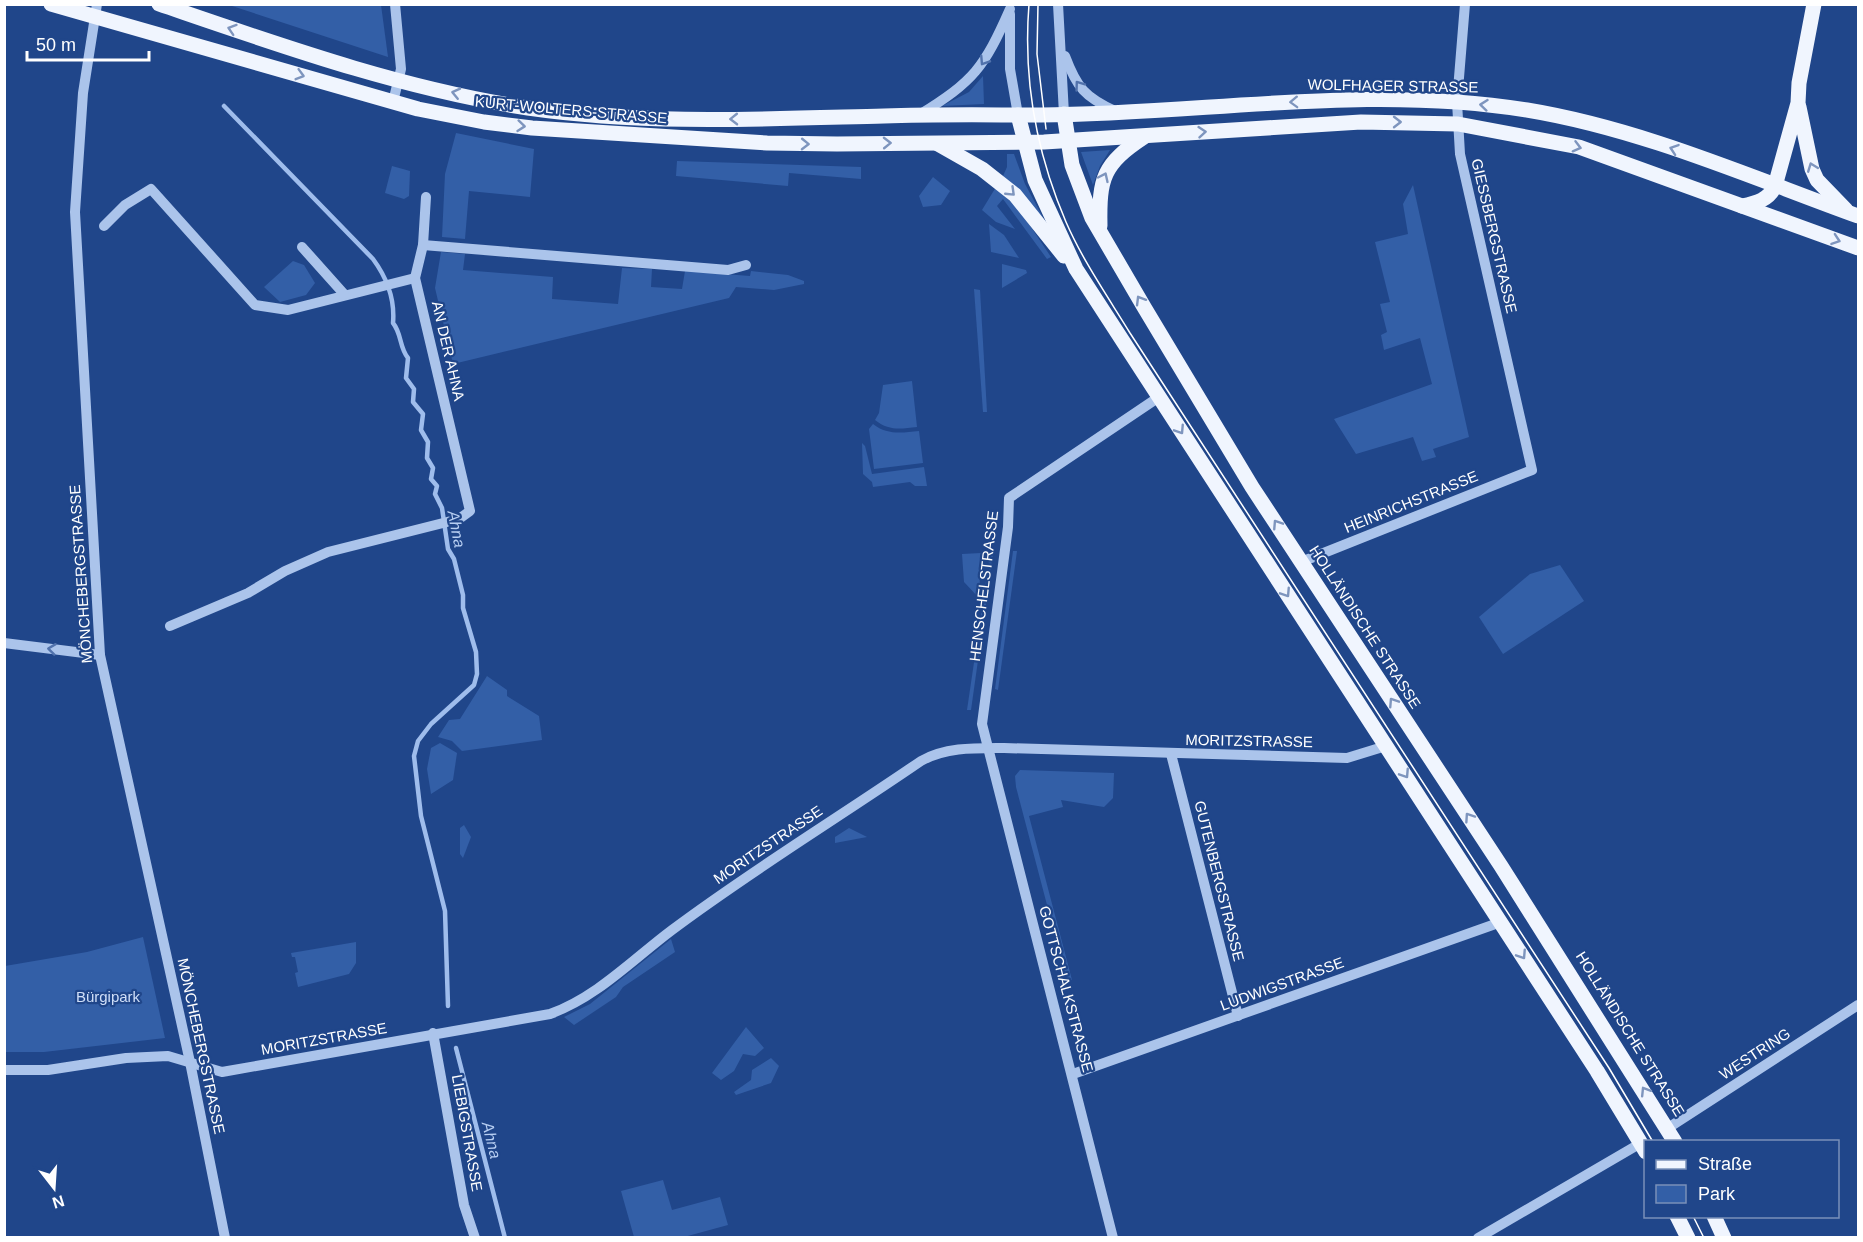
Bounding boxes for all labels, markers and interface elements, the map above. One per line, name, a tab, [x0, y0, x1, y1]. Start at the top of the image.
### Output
scale bar	[27, 24, 148, 62]
one-way arrow	[227, 24, 238, 36]
text: 50 m	[36, 35, 76, 55]
one-way arrow	[980, 55, 991, 66]
one-way arrow	[294, 68, 305, 80]
street label: WOLFHAGER STRASSE	[1307, 76, 1479, 95]
one-way arrow	[1076, 81, 1087, 92]
one-way arrow	[451, 87, 461, 100]
street label: KURT-WOLTERS-STRASSE	[474, 93, 668, 126]
one-way arrow	[1290, 96, 1299, 108]
one-way arrow	[1480, 100, 1489, 112]
one-way arrow	[730, 113, 739, 125]
one-way arrow	[1392, 116, 1401, 128]
one-way arrow	[517, 120, 526, 132]
one-way arrow	[1198, 126, 1207, 139]
one-way arrow	[800, 137, 809, 150]
one-way arrow	[882, 137, 891, 149]
one-way arrow	[1571, 140, 1582, 152]
one-way arrow	[1669, 143, 1680, 156]
street label: GIESSBERGSTRASSE	[1468, 157, 1521, 315]
one-way arrow	[1807, 162, 1819, 173]
one-way arrow	[1097, 172, 1109, 183]
one-way arrow	[1004, 185, 1015, 196]
one-way arrow	[1830, 233, 1841, 245]
one-way arrow	[1135, 296, 1147, 306]
street label: AN DER AHNA	[429, 299, 468, 402]
one-way arrow	[1173, 423, 1184, 434]
street label: HEINRICHSTRASSE	[1342, 467, 1480, 536]
street label: MÖNCHEBERGSTRASSE	[66, 484, 95, 664]
water label: Ahna	[444, 508, 468, 549]
street label: HENSCHELSTRASSE	[966, 510, 1001, 662]
one-way arrow	[1272, 520, 1284, 530]
street label: HOLLÄNDISCHE STRASSE	[1306, 542, 1425, 711]
one-way arrow	[1279, 587, 1290, 598]
one-way arrow	[48, 644, 57, 656]
one-way arrow	[1388, 698, 1400, 708]
street label: MORITZSTRASSE	[1185, 731, 1313, 750]
one-way arrow	[1397, 768, 1409, 778]
street label: GUTENBERGSTRASSE	[1191, 799, 1248, 963]
street label: MORITZSTRASSE	[710, 802, 825, 887]
one-way arrow	[1465, 813, 1476, 824]
street label: GOTTSCHALKSTRASSE	[1036, 904, 1097, 1074]
one-way arrow	[1515, 948, 1526, 959]
street label: HOLLÄNDISCHE STRASSE	[1573, 948, 1688, 1119]
street label: LUDWIGSTRASSE	[1218, 953, 1346, 1014]
street label: MÖNCHEBERGSTRASSE	[175, 956, 228, 1135]
park label: Bürgipark	[76, 988, 141, 1005]
street label: MORITZSTRASSE	[260, 1019, 388, 1058]
street label: WESTRING	[1716, 1024, 1793, 1083]
street label: LIEBIGSTRASSE	[449, 1073, 486, 1193]
one-way arrow	[1641, 1087, 1652, 1098]
water label: Ahna	[479, 1119, 504, 1160]
legend	[1644, 1140, 1839, 1218]
text: Straße	[1698, 1154, 1752, 1174]
north arrow	[24, 1158, 84, 1218]
text: Park	[1698, 1184, 1736, 1204]
text: N	[50, 1192, 66, 1212]

